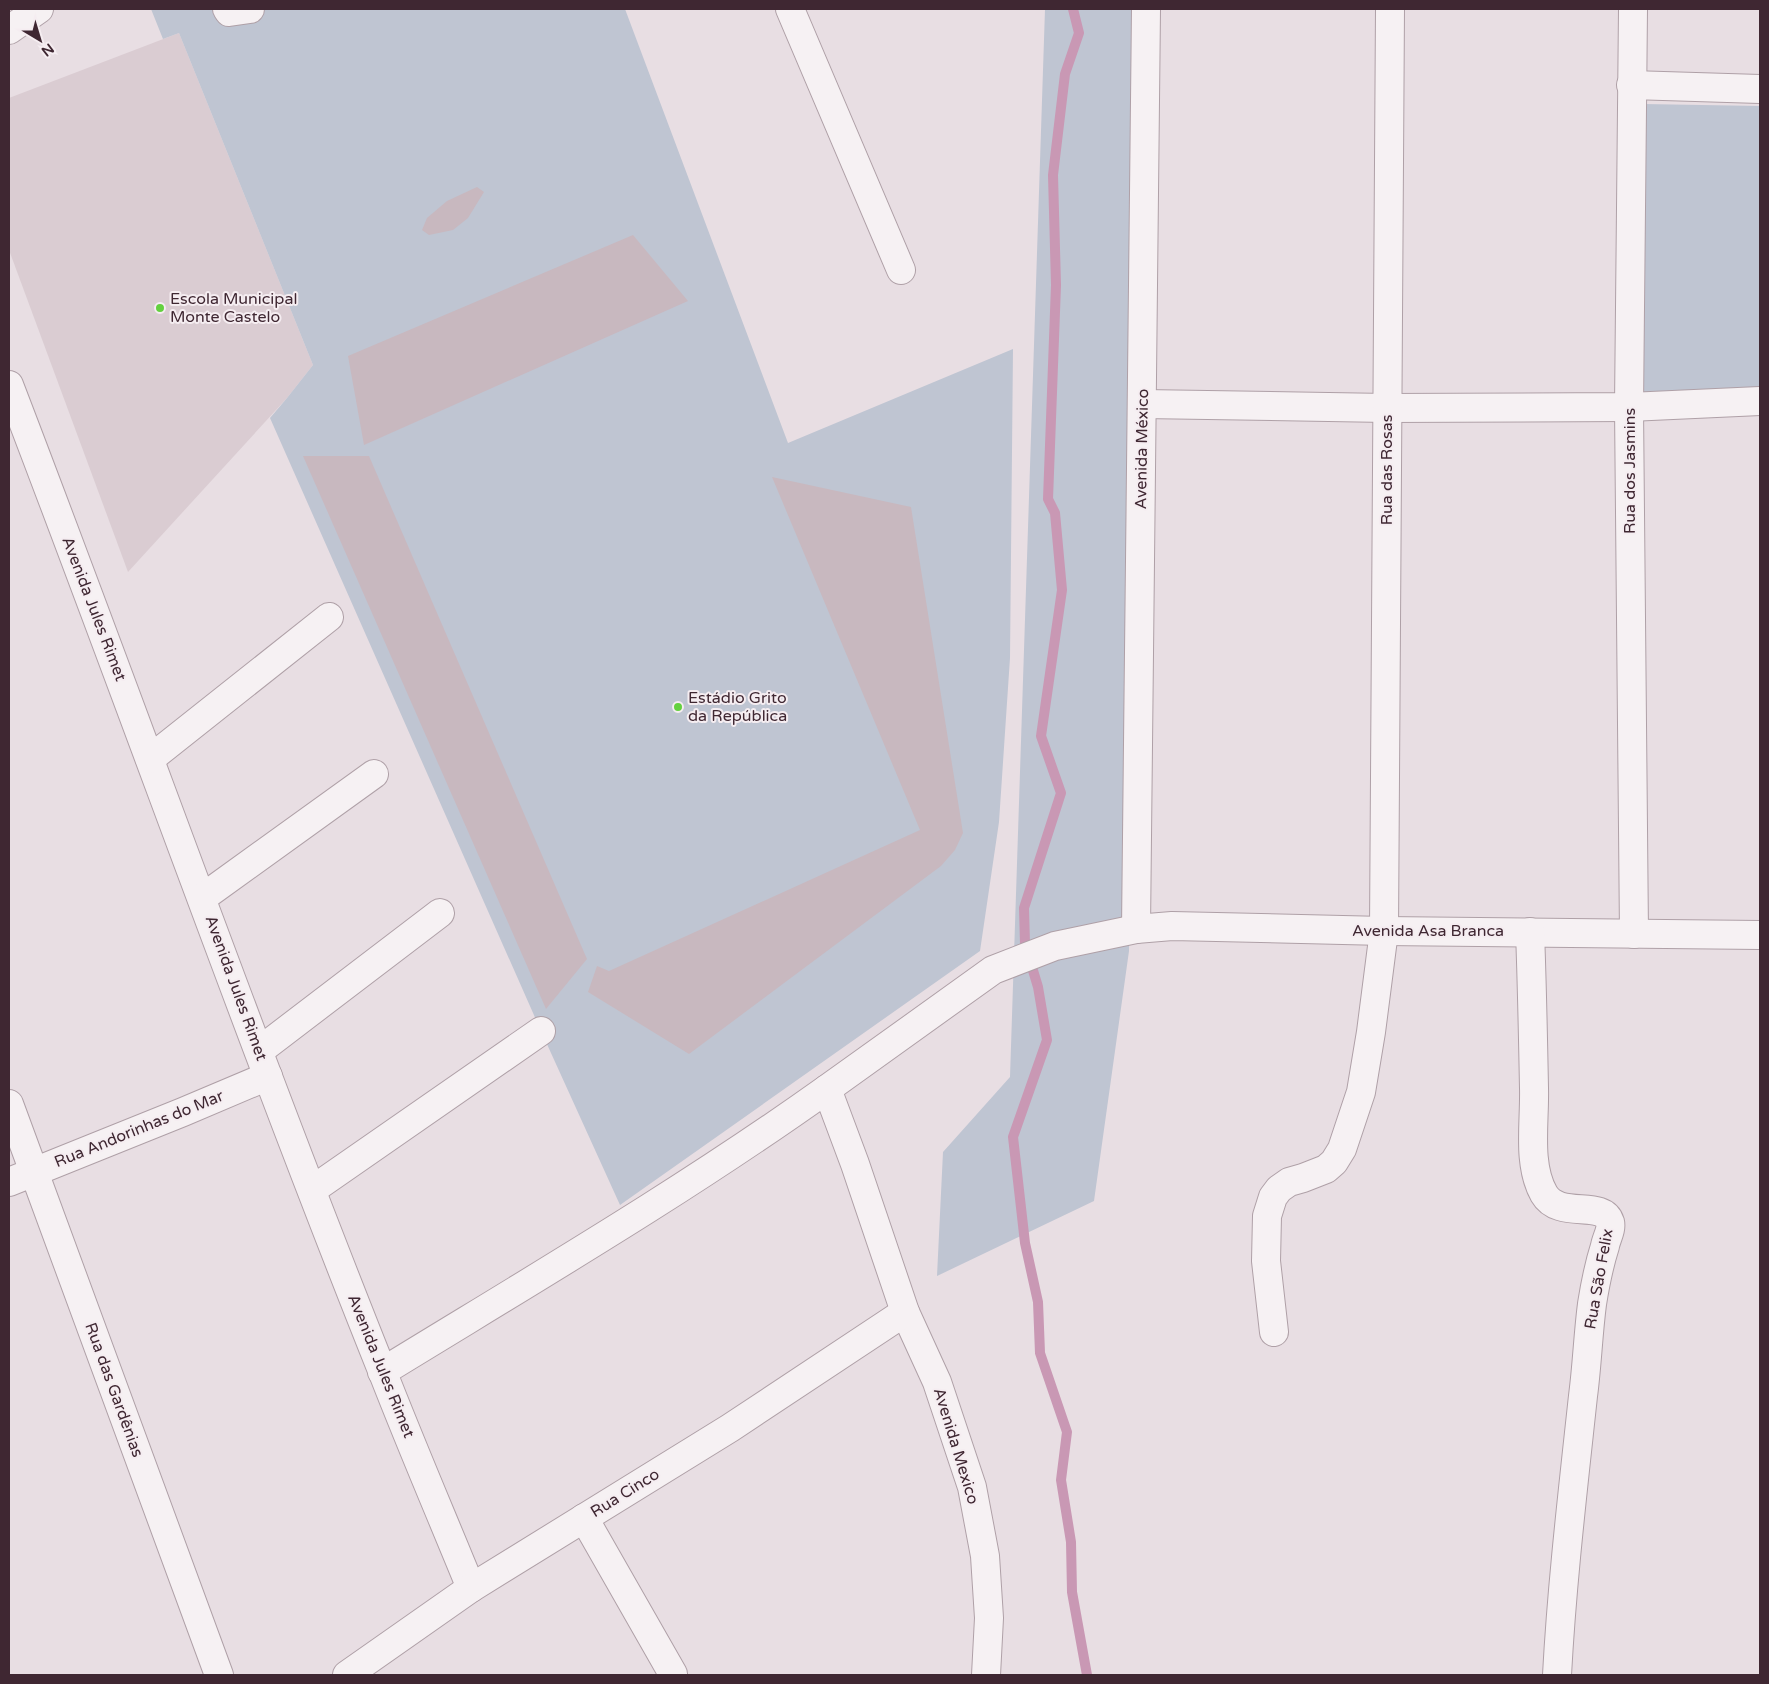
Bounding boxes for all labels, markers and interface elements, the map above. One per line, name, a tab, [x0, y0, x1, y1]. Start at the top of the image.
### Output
north arrow	[15, 15, 65, 65]
text: N	[38, 40, 57, 60]
place label: Escola Municipal Monte Castelo	[170, 289, 297, 327]
marker: Escola Municipal Monte Castelo	[154, 302, 166, 314]
street label: Avenida México	[1131, 388, 1153, 510]
street label: Rua dos Jasmins	[1620, 408, 1640, 534]
street label: Rua das Rosas	[1377, 415, 1397, 525]
street label: Avenida Jules Rimet	[57, 534, 131, 684]
place label: Estádio Grito da República	[688, 688, 787, 726]
marker: Estádio Grito da República	[672, 701, 684, 713]
street label: Avenida Jules Rimet	[200, 913, 272, 1063]
street label: Avenida Asa Branca	[1352, 921, 1504, 941]
street label: Rua Andorinhas do Mar	[51, 1086, 227, 1172]
street label: Rua São Felix	[1580, 1227, 1618, 1331]
street label: Avenida Jules Rimet	[343, 1291, 419, 1441]
street label: Rua das Gardênias	[80, 1320, 148, 1460]
street label: Avenida Mexico	[929, 1385, 983, 1507]
street label: Rua Cinco	[587, 1464, 663, 1522]

